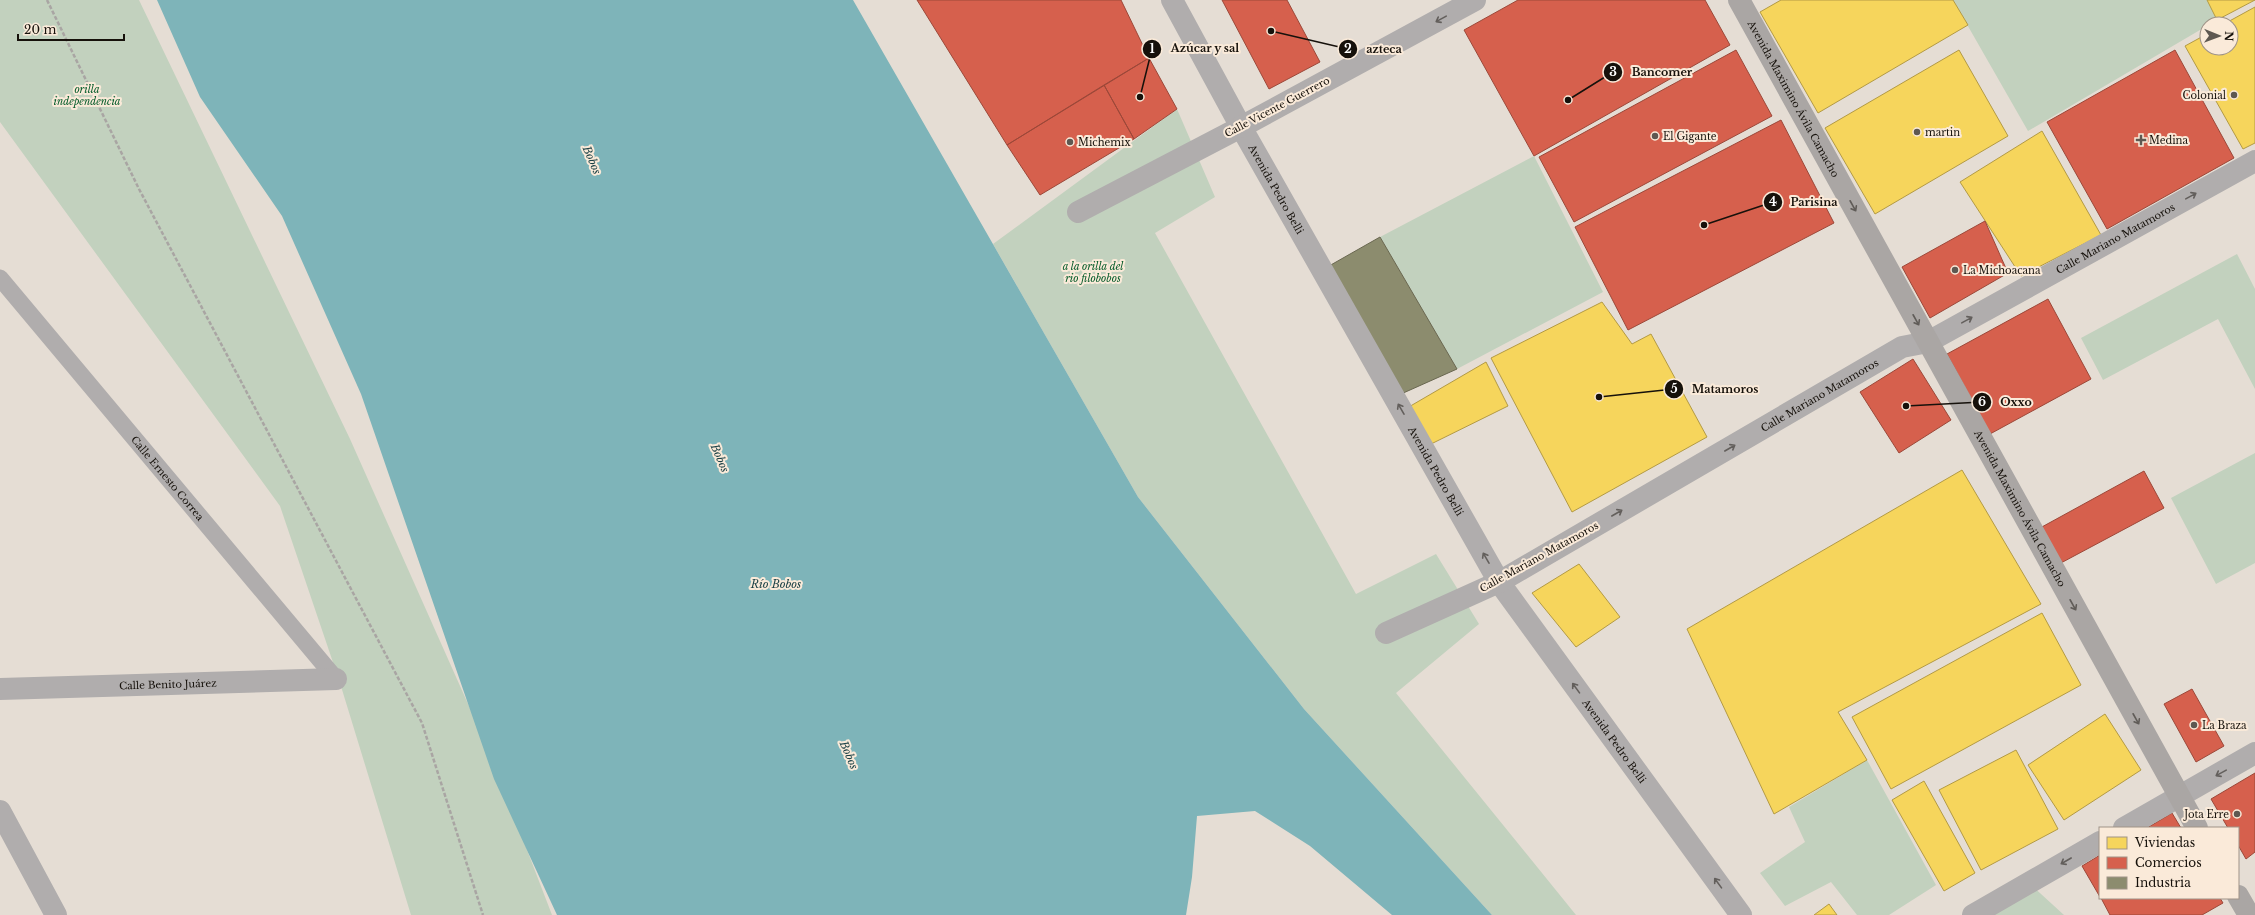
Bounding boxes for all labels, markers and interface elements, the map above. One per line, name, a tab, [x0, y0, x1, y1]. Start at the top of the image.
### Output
one-way arrow	[1435, 15, 1447, 23]
scale bar	[18, 16, 124, 42]
north arrow	[2199, 16, 2239, 56]
street label: Avenida Maximino Ávila Camacho	[1745, 17, 1842, 180]
text: 20 m	[24, 22, 56, 37]
text: N	[2222, 31, 2236, 42]
callout: Azúcar y sal	[1142, 37, 1248, 60]
callout: azteca	[1338, 38, 1409, 61]
text: 1	[1149, 41, 1155, 56]
text: Azúcar y sal	[1170, 41, 1239, 55]
text: 2	[1344, 41, 1352, 56]
text: azteca	[1366, 42, 1403, 56]
callout: Bancomer	[1603, 60, 1700, 83]
text: 3	[1609, 64, 1617, 79]
text: Bancomer	[1632, 65, 1693, 79]
street label: Calle Vicente Guerrero	[1222, 74, 1332, 140]
park label: orilla independencia	[53, 83, 121, 108]
place label: Colonial	[2183, 89, 2226, 102]
marker: Colonial	[2229, 90, 2239, 100]
place label: martin	[1925, 126, 1960, 139]
marker: martin	[1912, 127, 1922, 137]
place label: El Gigante	[1663, 130, 1717, 143]
marker: El Gigante	[1650, 131, 1660, 141]
place label: Medina	[2149, 134, 2188, 147]
marker: Medina	[2136, 135, 2146, 145]
place label: Michemix	[1078, 136, 1131, 149]
marker: Michemix	[1065, 137, 1075, 147]
street label: Avenida Pedro Belli	[1245, 141, 1307, 237]
water label: Bobos	[579, 143, 604, 176]
callout: Parisina	[1763, 190, 1846, 213]
one-way arrow	[2184, 192, 2196, 200]
text: 4	[1769, 194, 1777, 209]
text: Parisina	[1791, 195, 1838, 209]
one-way arrow	[1850, 200, 1857, 212]
street label: Calle Mariano Matamoros	[2053, 200, 2177, 277]
park label: a la orilla del rio filobobos	[1063, 260, 1124, 285]
place label: La Michoacana	[1963, 264, 2041, 277]
marker: La Michoacana	[1950, 265, 1960, 275]
one-way arrow	[1913, 313, 1920, 325]
one-way arrow	[1961, 316, 1973, 324]
street label: Calle Mariano Matamoros	[1758, 356, 1881, 434]
callout: Matamoros	[1664, 377, 1767, 400]
text: 5	[1670, 381, 1678, 396]
text: Matamoros	[1692, 382, 1758, 396]
callout: Oxxo	[1972, 390, 2039, 413]
text: 6	[1978, 394, 1986, 409]
text: Oxxo	[2000, 395, 2032, 409]
one-way arrow	[1396, 403, 1404, 415]
street label: Avenida Pedro Belli	[1405, 423, 1467, 518]
street label: Avenida Maximino Ávila Camacho	[1971, 427, 2069, 589]
street label: Calle Ernesto Correa	[128, 433, 207, 523]
water label: Bobos	[707, 441, 732, 474]
one-way arrow	[1724, 443, 1736, 451]
one-way arrow	[1611, 508, 1623, 516]
street label: Calle Mariano Matamoros	[1477, 519, 1601, 595]
one-way arrow	[1481, 552, 1489, 564]
water label: Río Bobos	[750, 577, 801, 591]
one-way arrow	[2070, 599, 2077, 611]
street label: Calle Benito Juárez	[119, 676, 217, 692]
one-way arrow	[1572, 682, 1580, 693]
street label: Avenida Pedro Belli	[1579, 696, 1650, 786]
one-way arrow	[2132, 713, 2140, 725]
place label: La Braza	[2202, 719, 2247, 732]
marker: La Braza	[2189, 720, 2199, 730]
water label: Bobos	[836, 738, 861, 771]
one-way arrow	[2215, 769, 2227, 777]
place label: Jota Erre	[2182, 808, 2229, 821]
marker: Jota Erre	[2232, 809, 2242, 819]
legend	[2099, 827, 2239, 899]
text: Viviendas	[2134, 835, 2195, 850]
text: Comercios	[2135, 855, 2202, 870]
one-way arrow	[2060, 858, 2072, 866]
text: Industria	[2135, 875, 2191, 890]
one-way arrow	[1714, 878, 1722, 889]

